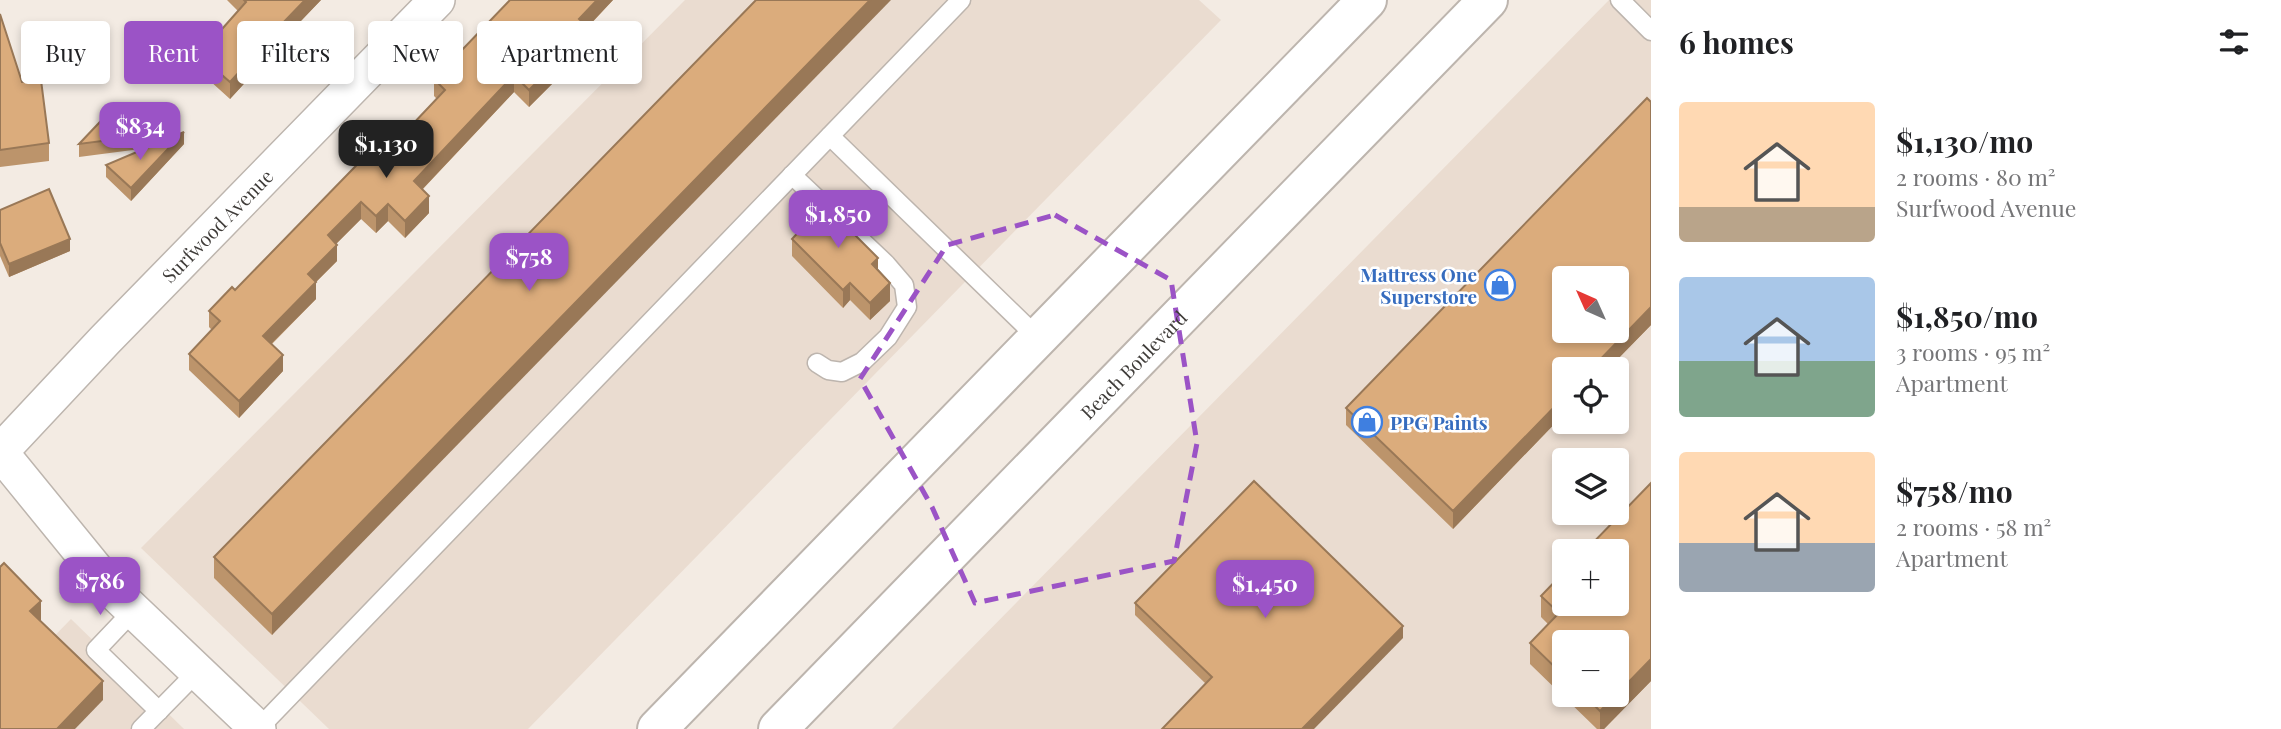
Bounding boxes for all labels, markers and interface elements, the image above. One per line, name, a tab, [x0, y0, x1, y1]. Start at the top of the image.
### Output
chip: Buy	[21, 21, 110, 84]
chip: Rent	[124, 21, 223, 84]
chip: Filters	[237, 21, 354, 84]
chip: New	[368, 21, 463, 84]
chip: Apartment	[477, 21, 642, 84]
text: 6 homes	[1679, 22, 1794, 62]
icon: filters	[2215, 23, 2253, 61]
pin: $834	[99, 102, 181, 162]
text: $834	[115, 109, 165, 140]
pin: $1,130	[329, 120, 443, 180]
text: $1,130/mo	[1896, 121, 2033, 161]
text: $1,130	[355, 127, 417, 158]
icon: home	[1735, 130, 1819, 214]
text: 2 rooms · 80 m²	[1896, 161, 2056, 192]
street label: Surfwood Avenue	[155, 163, 278, 288]
pin: $1,850	[781, 190, 895, 250]
text: Surfwood Avenue	[1896, 192, 2076, 223]
text: $1,850	[805, 197, 871, 228]
pin: $758	[488, 233, 570, 293]
text: $758	[505, 240, 553, 271]
place label: Mattress One Superstore	[1360, 261, 1477, 309]
north arrow	[1552, 266, 1629, 343]
map controls	[1552, 266, 1629, 707]
shop icon: Mattress One Superstore	[1483, 268, 1517, 302]
text: $1,850/mo	[1896, 296, 2038, 336]
street label: Beach Boulevard	[1074, 304, 1192, 424]
icon: home	[1735, 305, 1819, 389]
text: 3 rooms · 95 m²	[1896, 336, 2050, 367]
button: locate	[1552, 357, 1629, 434]
text: Apartment	[1896, 367, 2008, 398]
shop icon: PPG Paints	[1350, 405, 1384, 439]
place label: PPG Paints	[1390, 409, 1488, 435]
button: layers	[1552, 448, 1629, 525]
text: $758/mo	[1896, 471, 2013, 511]
icon: home	[1735, 480, 1819, 564]
text: 2 rooms · 58 m²	[1896, 511, 2051, 542]
button: +	[1552, 539, 1629, 616]
text: Apartment	[1896, 542, 2008, 573]
pin: $786	[59, 558, 141, 617]
pin: $1,450	[1208, 560, 1322, 620]
text: $786	[75, 564, 125, 595]
text: $1,450	[1232, 567, 1298, 598]
button: −	[1552, 630, 1629, 707]

